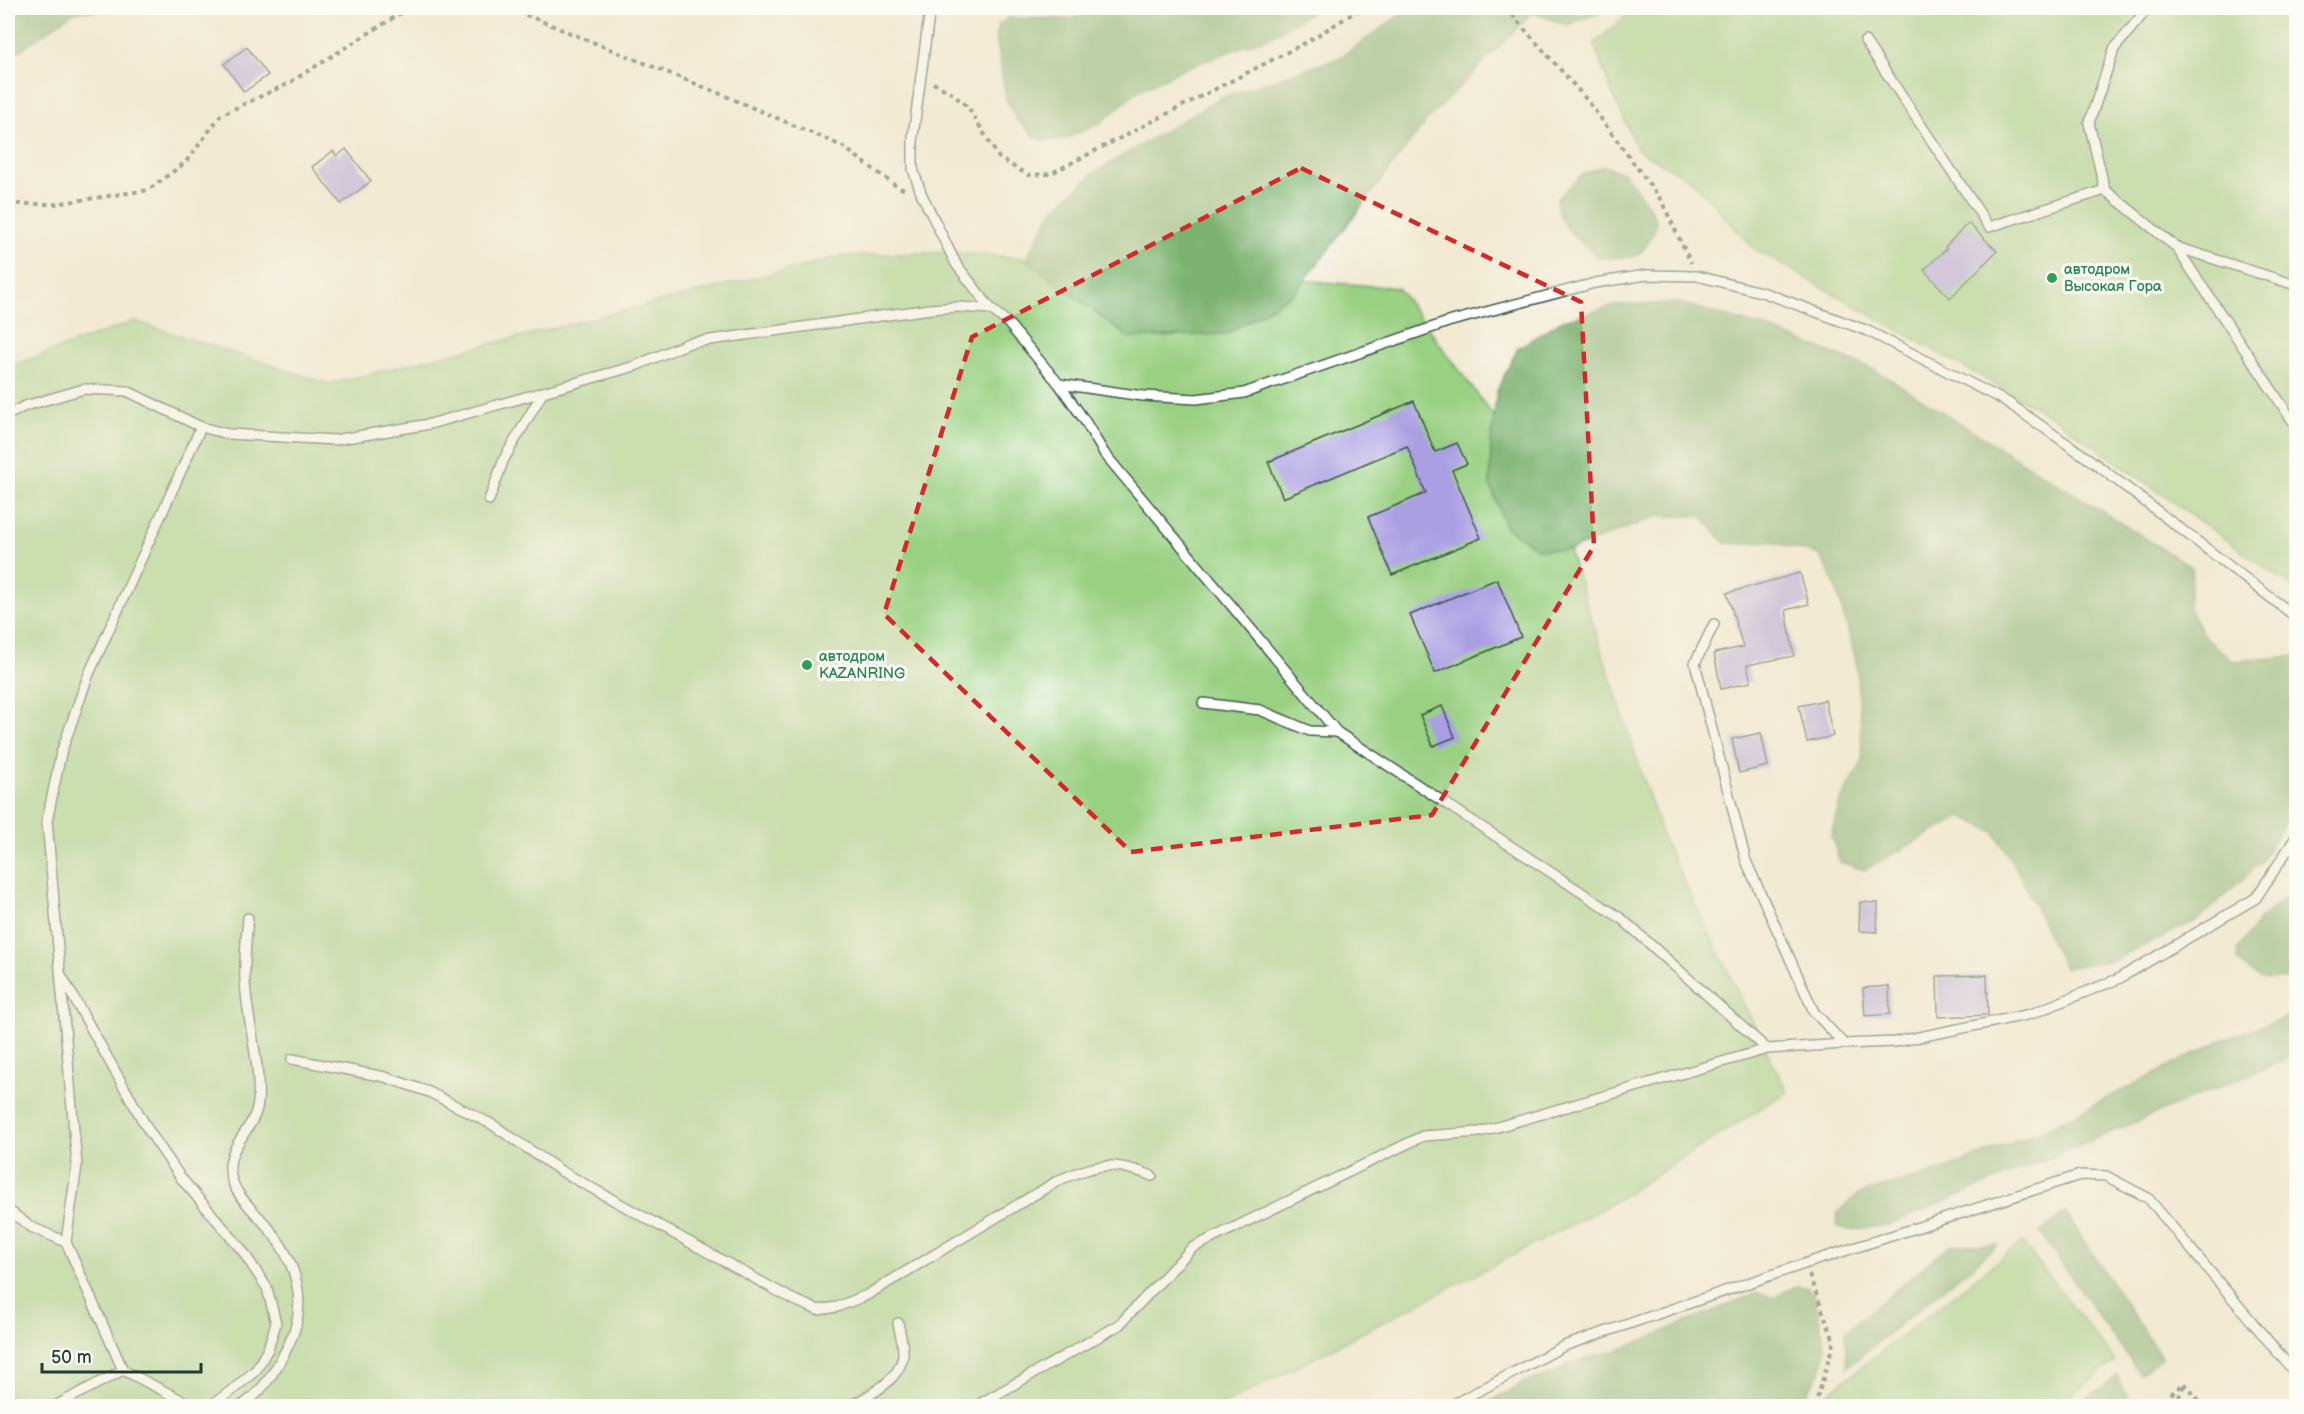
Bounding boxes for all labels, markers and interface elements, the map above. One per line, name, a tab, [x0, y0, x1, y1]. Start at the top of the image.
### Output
place label: автодром Высокая Гора	[2064, 260, 2162, 296]
marker: автодром Высокая Гора	[2045, 271, 2059, 285]
place label: автодром KAZANRING	[819, 647, 905, 683]
marker: автодром KAZANRING	[800, 658, 814, 672]
scale bar	[42, 1336, 201, 1374]
text: 50 m	[51, 1347, 92, 1368]

